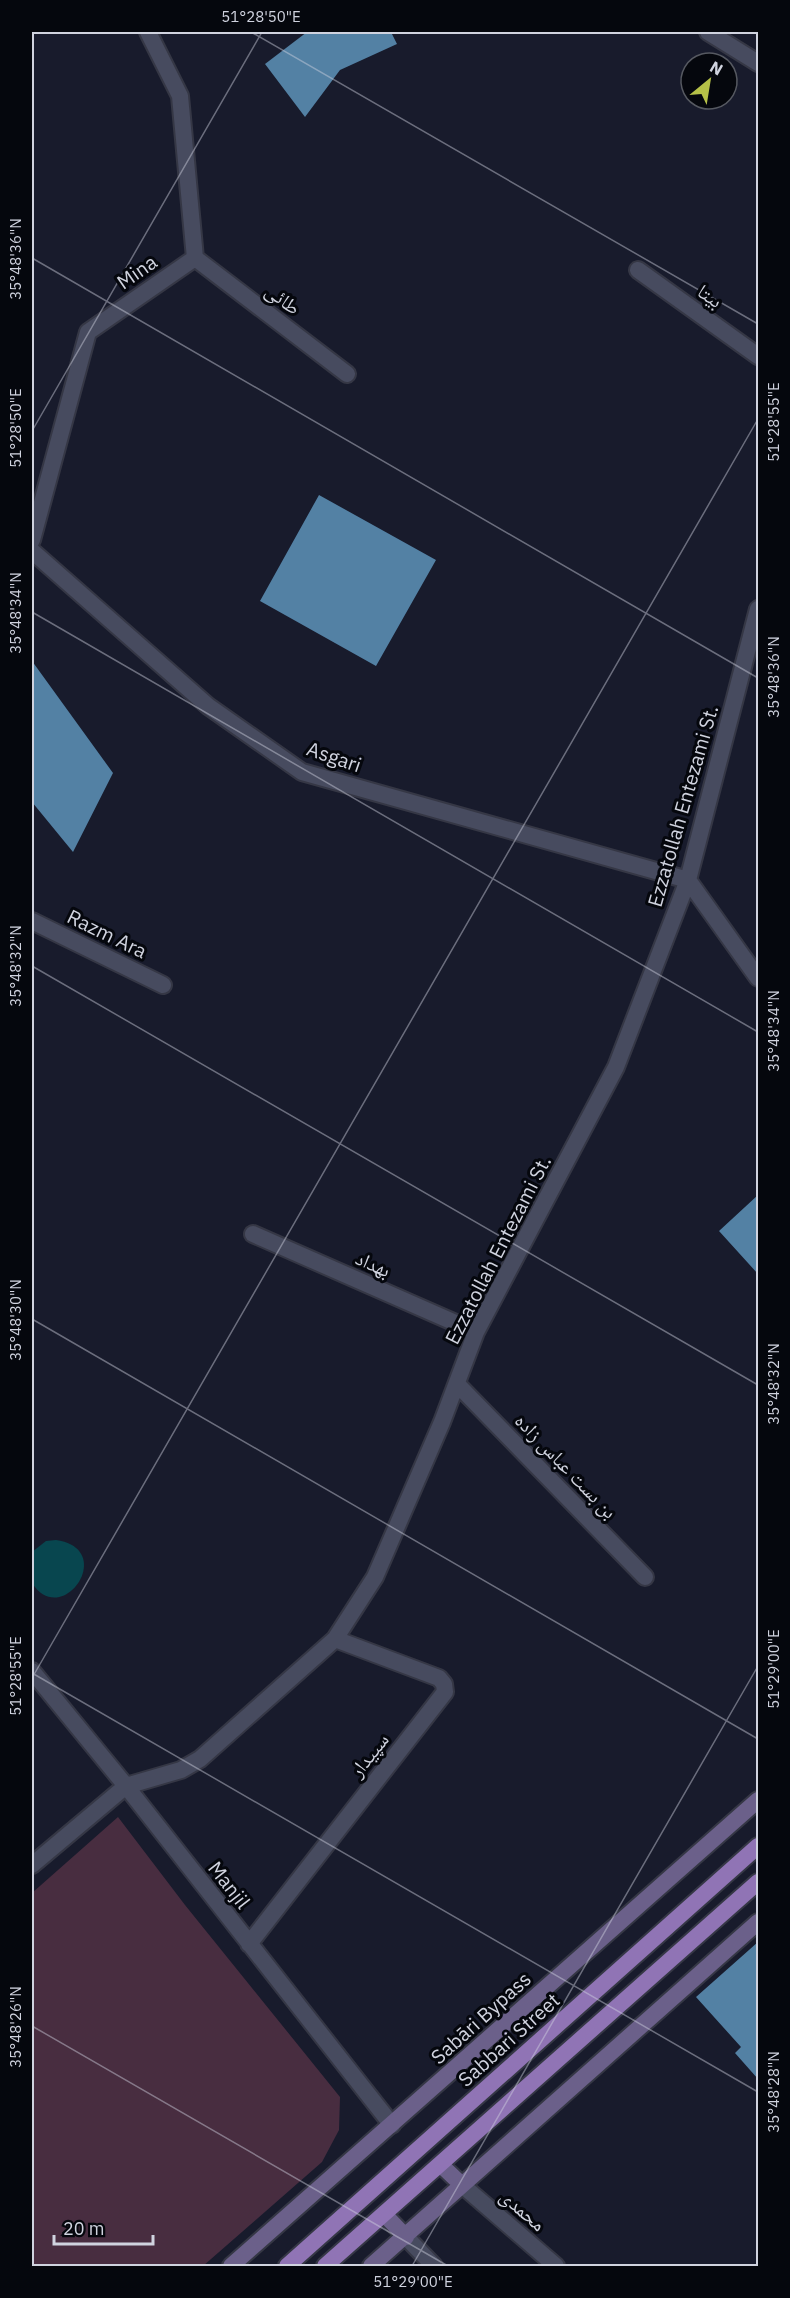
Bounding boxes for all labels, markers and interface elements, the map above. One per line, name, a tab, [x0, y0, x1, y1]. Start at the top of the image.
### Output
text: 51°28'50"E	[221, 7, 301, 26]
north arrow	[679, 51, 739, 111]
text: N	[706, 56, 727, 80]
text: 35°48'36"N	[6, 218, 25, 300]
street label: Mina	[111, 248, 162, 295]
street label: طائی	[260, 277, 306, 321]
street label: بیتا	[692, 277, 728, 314]
text: 51°28'55"E	[764, 382, 783, 462]
text: 51°28'50"E	[6, 388, 25, 468]
text: 35°48'34"N	[6, 572, 25, 654]
text: 35°48'36"N	[764, 636, 783, 718]
street label: Ezzatollah Entezami St.	[641, 702, 724, 910]
street label: Asgari	[303, 735, 365, 778]
street label: Razm Ara	[63, 903, 152, 965]
text: 35°48'32"N	[6, 925, 25, 1007]
text: 35°48'34"N	[764, 990, 783, 1072]
street label: Ezzatollah Entezami St.	[438, 1151, 557, 1349]
street label: بهداد	[351, 1244, 395, 1283]
text: 35°48'30"N	[6, 1279, 25, 1361]
text: 35°48'32"N	[764, 1343, 783, 1425]
street label: بن بست عباس زاده	[509, 1407, 624, 1524]
text: 51°29'00"E	[764, 1629, 783, 1709]
text: 51°28'55"E	[6, 1636, 25, 1716]
street label: سپیدار	[342, 1727, 394, 1783]
street label: Manjil	[202, 1855, 257, 1914]
street label: Sabāri Bypass	[425, 1965, 537, 2070]
text: 35°48'26"N	[6, 1986, 25, 2068]
street label: Sabbari Street	[452, 1987, 565, 2093]
text: 35°48'28"N	[764, 2051, 783, 2133]
street label: محمدی	[495, 2182, 552, 2237]
scale bar	[54, 2208, 153, 2246]
text: 20 m	[63, 2217, 105, 2240]
text: 51°29'00"E	[373, 2272, 453, 2291]

